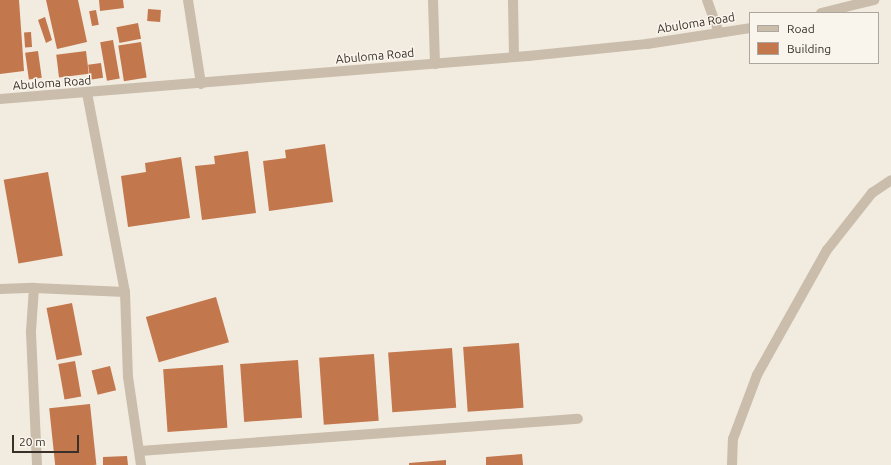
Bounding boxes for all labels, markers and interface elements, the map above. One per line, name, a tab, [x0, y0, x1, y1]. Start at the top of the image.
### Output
street label: Abuloma Road	[656, 10, 736, 36]
legend	[749, 12, 879, 64]
text: Road	[787, 22, 815, 35]
text: Building	[787, 42, 831, 55]
street label: Abuloma Road	[335, 45, 415, 67]
street label: Abuloma Road	[12, 73, 92, 93]
scale bar	[14, 427, 81, 453]
text: 20 m	[19, 435, 46, 448]

